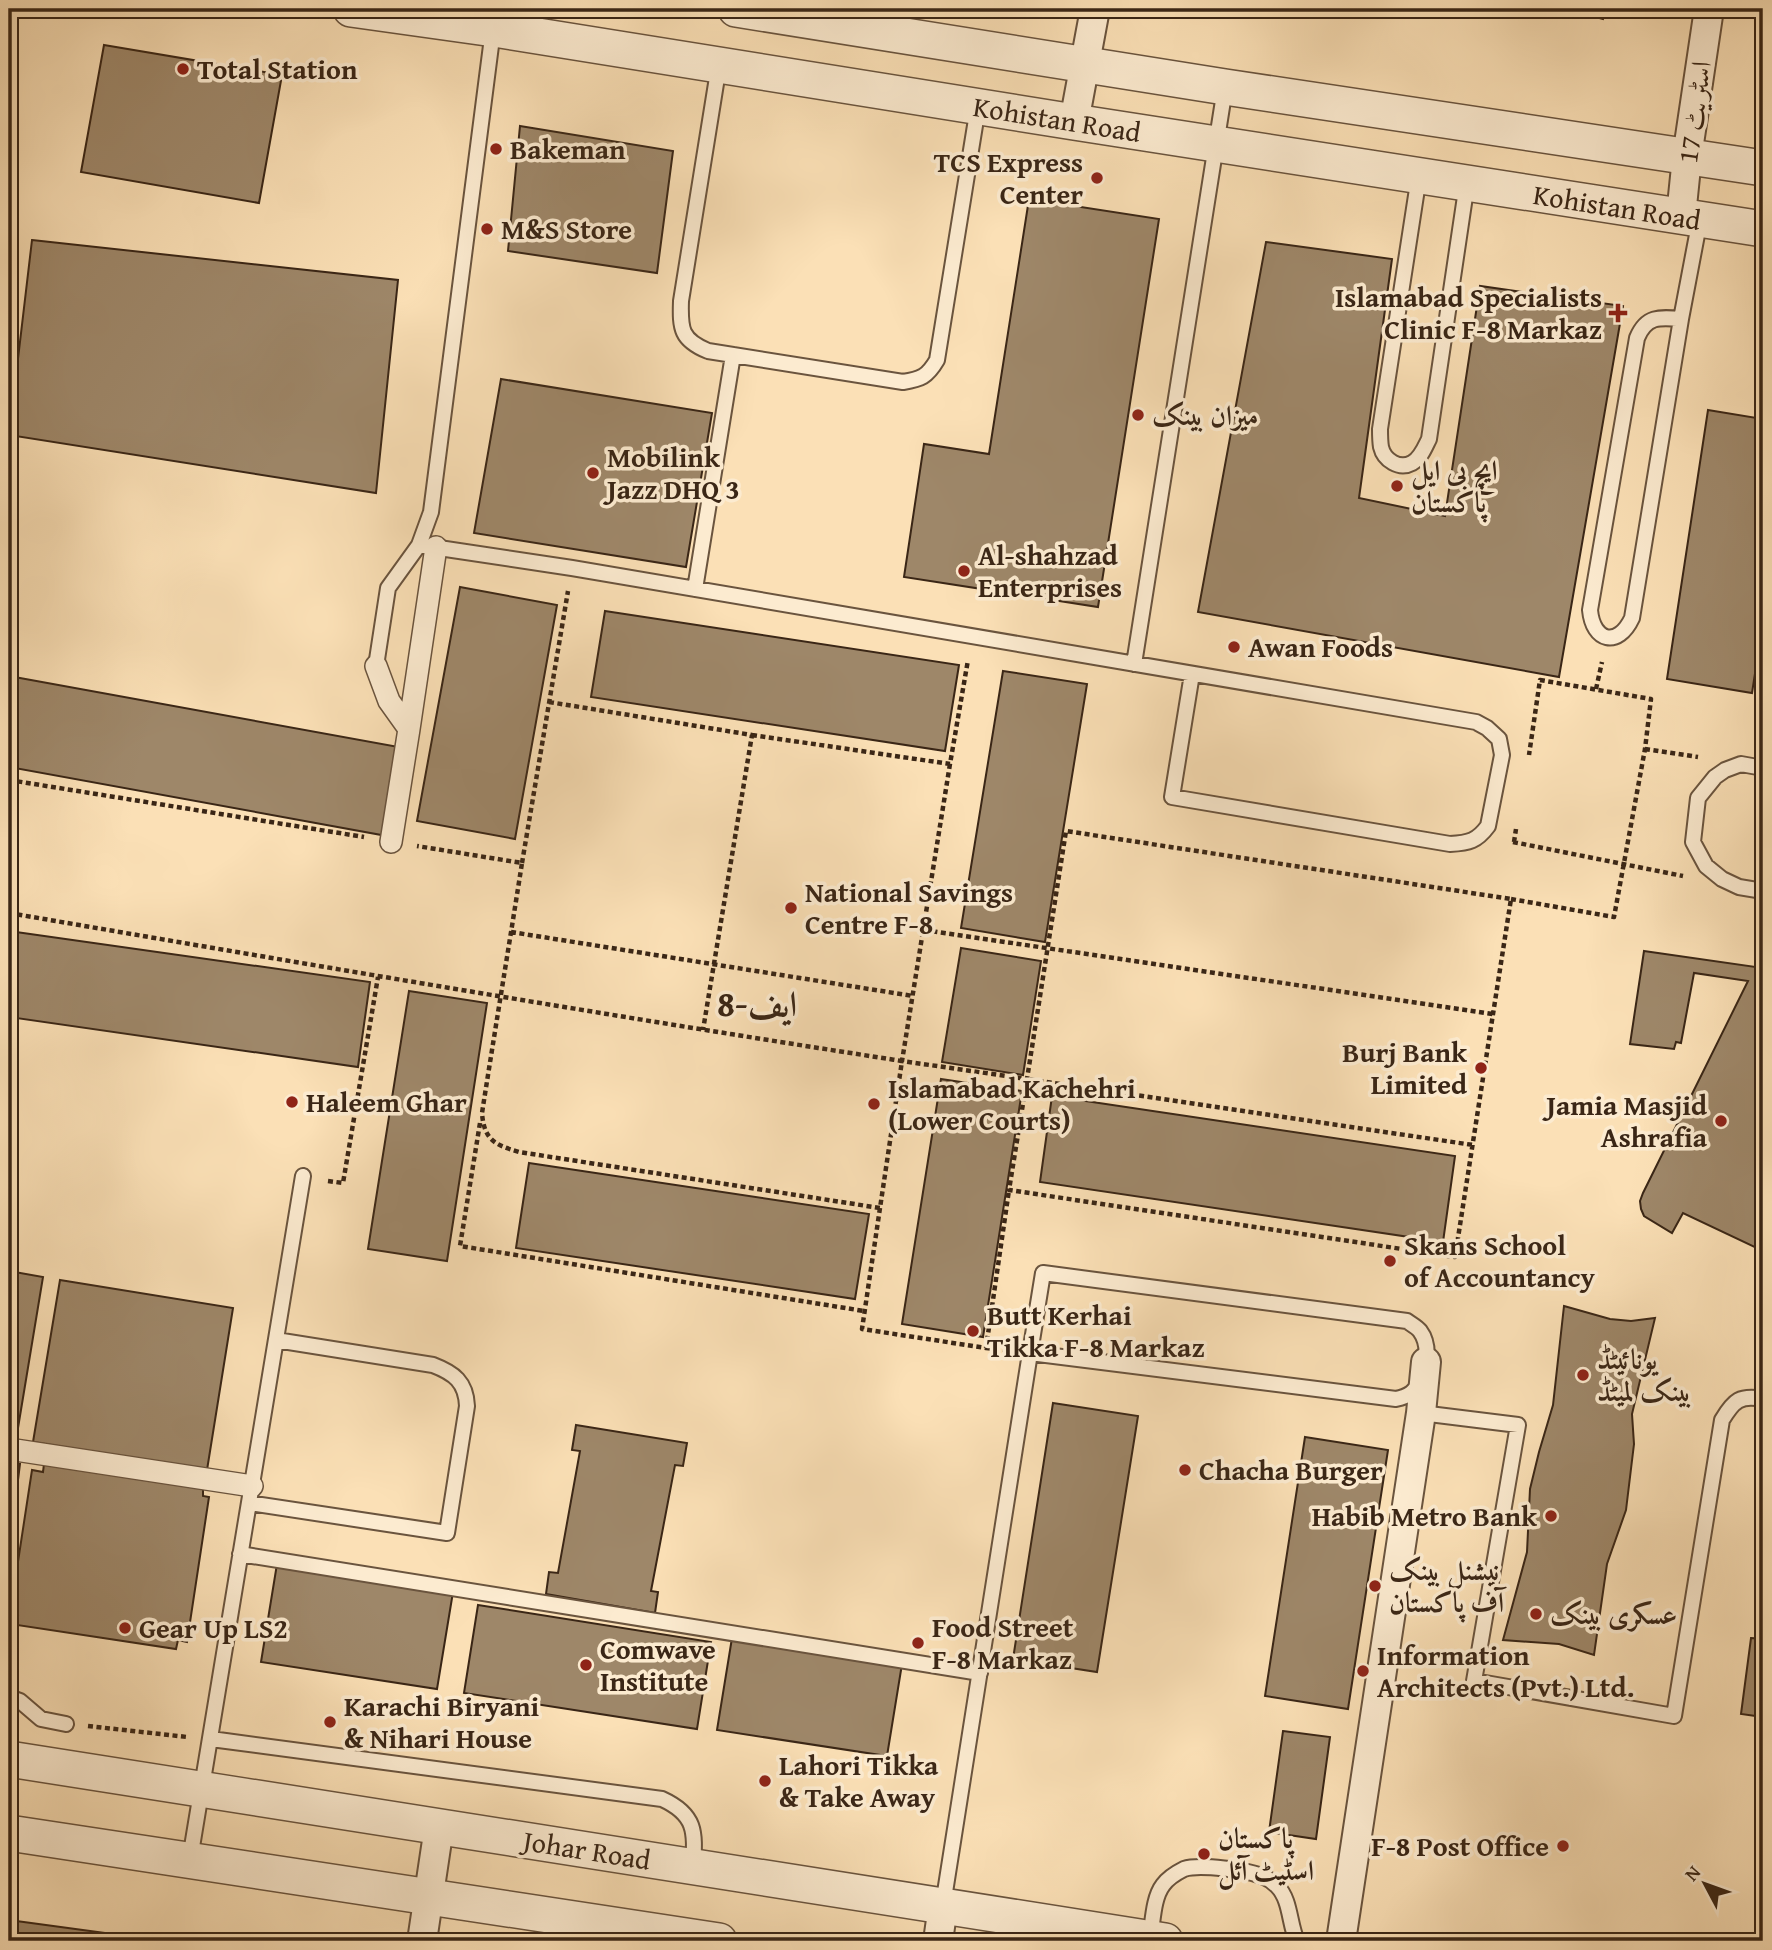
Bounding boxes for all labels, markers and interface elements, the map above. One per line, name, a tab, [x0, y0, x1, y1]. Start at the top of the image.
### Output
place label: Total Station	[197, 48, 358, 89]
street label: اسٹریٹ 17	[1666, 58, 1721, 166]
marker: Total Station	[175, 61, 191, 77]
street label: Kohistan Road	[970, 85, 1144, 152]
place label: Bakeman	[510, 128, 626, 169]
marker: Bakeman	[488, 141, 504, 157]
place label: TCS Express Center	[934, 141, 1083, 214]
marker: TCS Express Center	[1089, 170, 1105, 186]
street label: Kohistan Road	[1530, 173, 1704, 240]
place label: M&S Store	[501, 208, 632, 249]
marker: M&S Store	[479, 221, 495, 237]
place label: Islamabad Specialists Clinic F-8 Markaz	[1335, 276, 1602, 349]
marker: Islamabad Specialists Clinic F-8 Markaz	[1608, 303, 1628, 323]
place label: میزان بینک	[1152, 394, 1258, 435]
marker: میزان بینک	[1130, 407, 1146, 423]
place label: Mobilink Jazz DHQ 3	[603, 436, 740, 509]
place label: ایچ بی ایل پاکستان	[1411, 449, 1498, 523]
marker: Mobilink Jazz DHQ 3	[585, 465, 601, 481]
marker: ایچ بی ایل پاکستان	[1389, 478, 1405, 494]
place label: Al-shahzad Enterprises	[978, 534, 1122, 607]
marker: Al-shahzad Enterprises	[956, 563, 972, 579]
place label: Awan Foods	[1248, 626, 1393, 667]
marker: Awan Foods	[1226, 639, 1242, 655]
place label: National Savings Centre F-8	[805, 871, 1013, 944]
marker: National Savings Centre F-8	[783, 900, 799, 916]
district label: ایف-8	[717, 978, 797, 1029]
place label: Burj Bank Limited	[1342, 1031, 1468, 1104]
marker: Burj Bank Limited	[1473, 1060, 1489, 1076]
place label: Islamabad Kachehri (Lower Courts)	[888, 1067, 1136, 1140]
place label: Haleem Ghar	[306, 1081, 467, 1122]
place label: Jamia Masjid Ashrafia	[1542, 1084, 1708, 1157]
marker: Haleem Ghar	[284, 1094, 300, 1110]
marker: Islamabad Kachehri (Lower Courts)	[866, 1096, 882, 1112]
marker: Jamia Masjid Ashrafia	[1713, 1113, 1729, 1129]
place label: Skans School of Accountancy	[1404, 1224, 1596, 1297]
marker: Skans School of Accountancy	[1382, 1253, 1398, 1269]
place label: Butt Kerhai Tikka F-8 Markaz	[987, 1294, 1205, 1367]
marker: Butt Kerhai Tikka F-8 Markaz	[965, 1323, 981, 1339]
place label: یونائیٹڈ بینک لمیٹڈ	[1597, 1338, 1692, 1411]
marker: یونائیٹڈ بینک لمیٹڈ	[1575, 1367, 1591, 1383]
place label: Chacha Burger	[1199, 1449, 1383, 1490]
marker: Chacha Burger	[1177, 1462, 1193, 1478]
place label: Habib Metro Bank	[1312, 1495, 1538, 1536]
marker: Habib Metro Bank	[1543, 1508, 1559, 1524]
place label: نیشنل بینک آف پاکستان	[1389, 1549, 1507, 1623]
marker: نیشنل بینک آف پاکستان	[1367, 1578, 1383, 1594]
place label: عسکری بینک	[1550, 1593, 1677, 1634]
place label: Food Street F-8 Markaz	[932, 1606, 1074, 1679]
marker: عسکری بینک	[1528, 1606, 1544, 1622]
place label: Gear Up LS2	[139, 1607, 288, 1648]
marker: Gear Up LS2	[117, 1620, 133, 1636]
place label: Comwave Institute	[600, 1628, 716, 1701]
place label: Information Architects (Pvt.) Ltd.	[1377, 1634, 1634, 1707]
marker: Food Street F-8 Markaz	[910, 1635, 926, 1651]
marker: Comwave Institute	[578, 1657, 594, 1673]
marker: Information Architects (Pvt.) Ltd.	[1355, 1663, 1371, 1679]
place label: Karachi Biryani & Nihari House	[344, 1685, 540, 1758]
marker: Karachi Biryani & Nihari House	[322, 1714, 338, 1730]
place label: Lahori Tikka & Take Away	[779, 1744, 939, 1817]
marker: Lahori Tikka & Take Away	[757, 1773, 773, 1789]
place label: پاکستان اسٹیٹ آئل	[1218, 1817, 1314, 1890]
street label: Johar Road	[518, 1819, 654, 1880]
place label: F-8 Post Office	[1371, 1825, 1549, 1866]
marker: F-8 Post Office	[1555, 1838, 1571, 1854]
marker: پاکستان اسٹیٹ آئل	[1196, 1846, 1212, 1862]
north arrow	[1670, 1848, 1740, 1918]
text: N	[1677, 1859, 1707, 1887]

